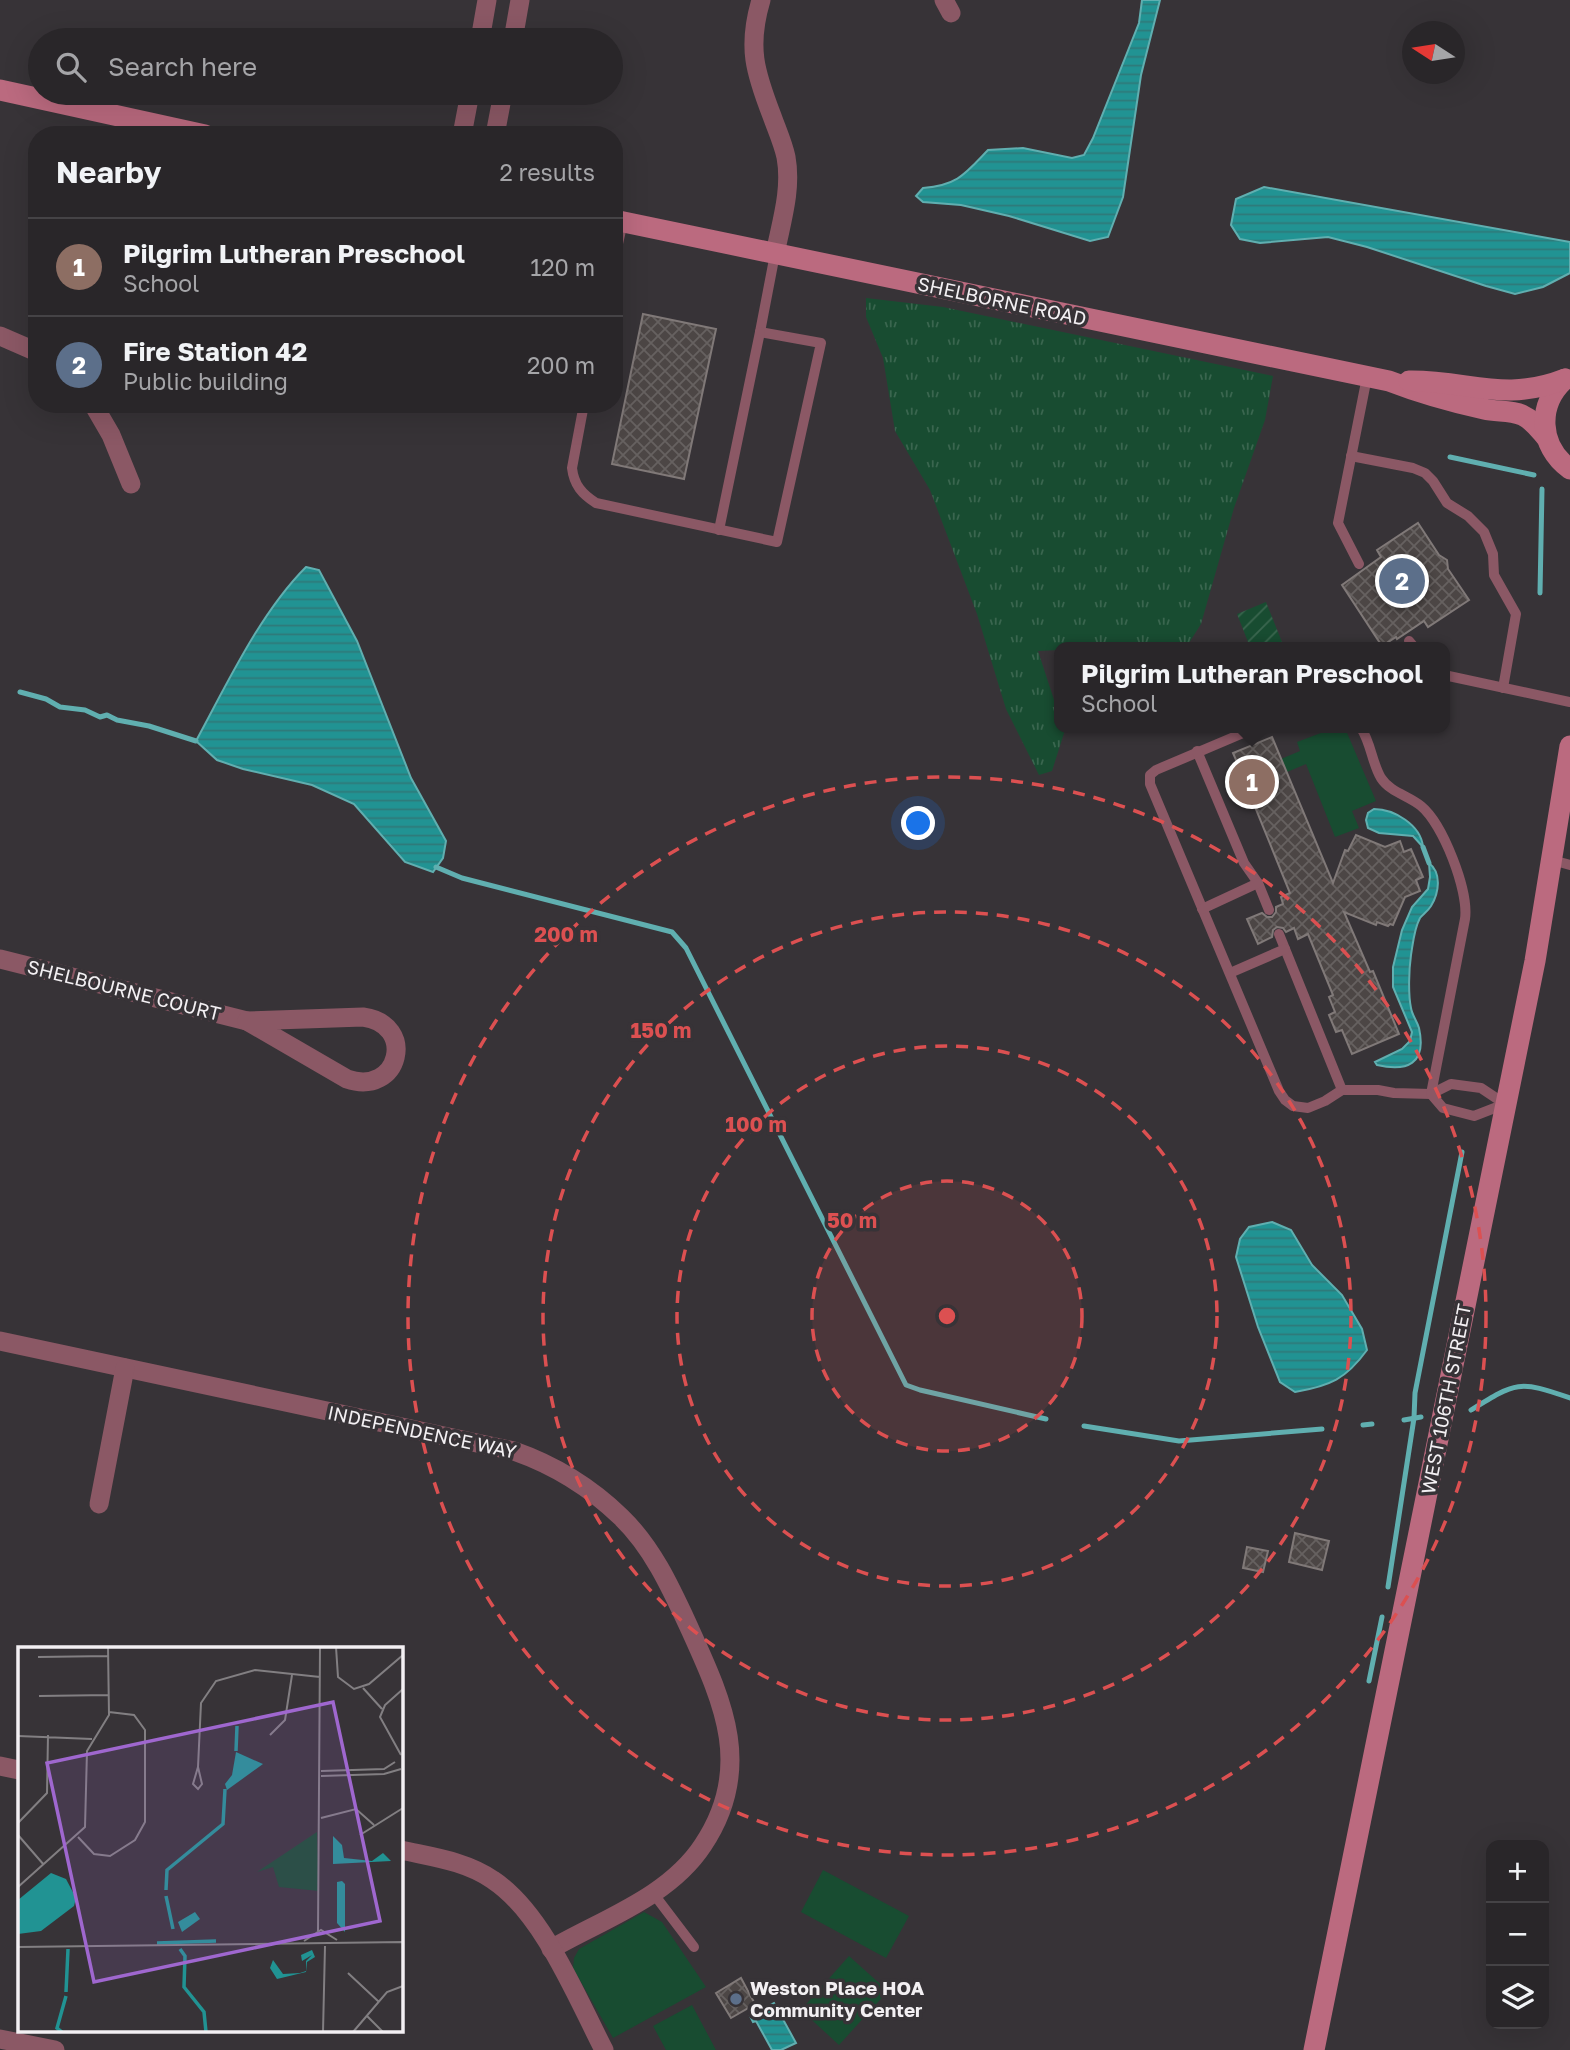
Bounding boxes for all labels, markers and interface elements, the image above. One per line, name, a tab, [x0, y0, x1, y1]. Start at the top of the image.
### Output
north arrow	[1402, 21, 1465, 84]
search box	[28, 28, 623, 105]
icon: search	[52, 48, 90, 86]
text: Search here	[108, 51, 257, 82]
text: Nearby	[56, 154, 161, 190]
text: 2 results	[499, 158, 595, 186]
text: Pilgrim Lutheran Preschool	[123, 238, 465, 269]
text: 1	[73, 253, 85, 281]
text: 120 m	[530, 253, 595, 281]
text: School	[123, 269, 199, 297]
street label: SHELBORNE ROAD	[916, 271, 1089, 330]
text: Fire Station 42	[123, 336, 307, 367]
text: 2	[72, 351, 86, 379]
text: 200 m	[527, 351, 595, 379]
text: Public building	[123, 367, 288, 395]
pin: 2	[1379, 555, 1425, 607]
popup	[1054, 642, 1450, 733]
text: Pilgrim Lutheran Preschool	[1081, 658, 1423, 689]
text: School	[1081, 689, 1157, 717]
pin: 1	[1229, 756, 1275, 808]
your location	[901, 806, 935, 840]
text: 200 m	[534, 921, 598, 947]
street label: SHELBOURNE COURT	[25, 954, 223, 1025]
text: 150 m	[631, 1017, 691, 1043]
text: 100 m	[725, 1111, 787, 1137]
text: 50 m	[827, 1207, 877, 1233]
street label: WEST 106TH STREET	[1416, 1301, 1475, 1496]
centre of rings	[935, 1304, 959, 1328]
street label: INDEPENDENCE WAY	[326, 1400, 519, 1463]
inset map	[18, 1647, 402, 2032]
map controls	[1486, 1840, 1549, 2029]
button: +	[1486, 1840, 1549, 1903]
button: −	[1486, 1903, 1549, 1966]
button: layers	[1486, 1966, 1549, 2029]
place label: Weston Place HOA Community Center	[750, 1976, 925, 2021]
marker: Weston Place HOA Community Center	[728, 1991, 744, 2007]

